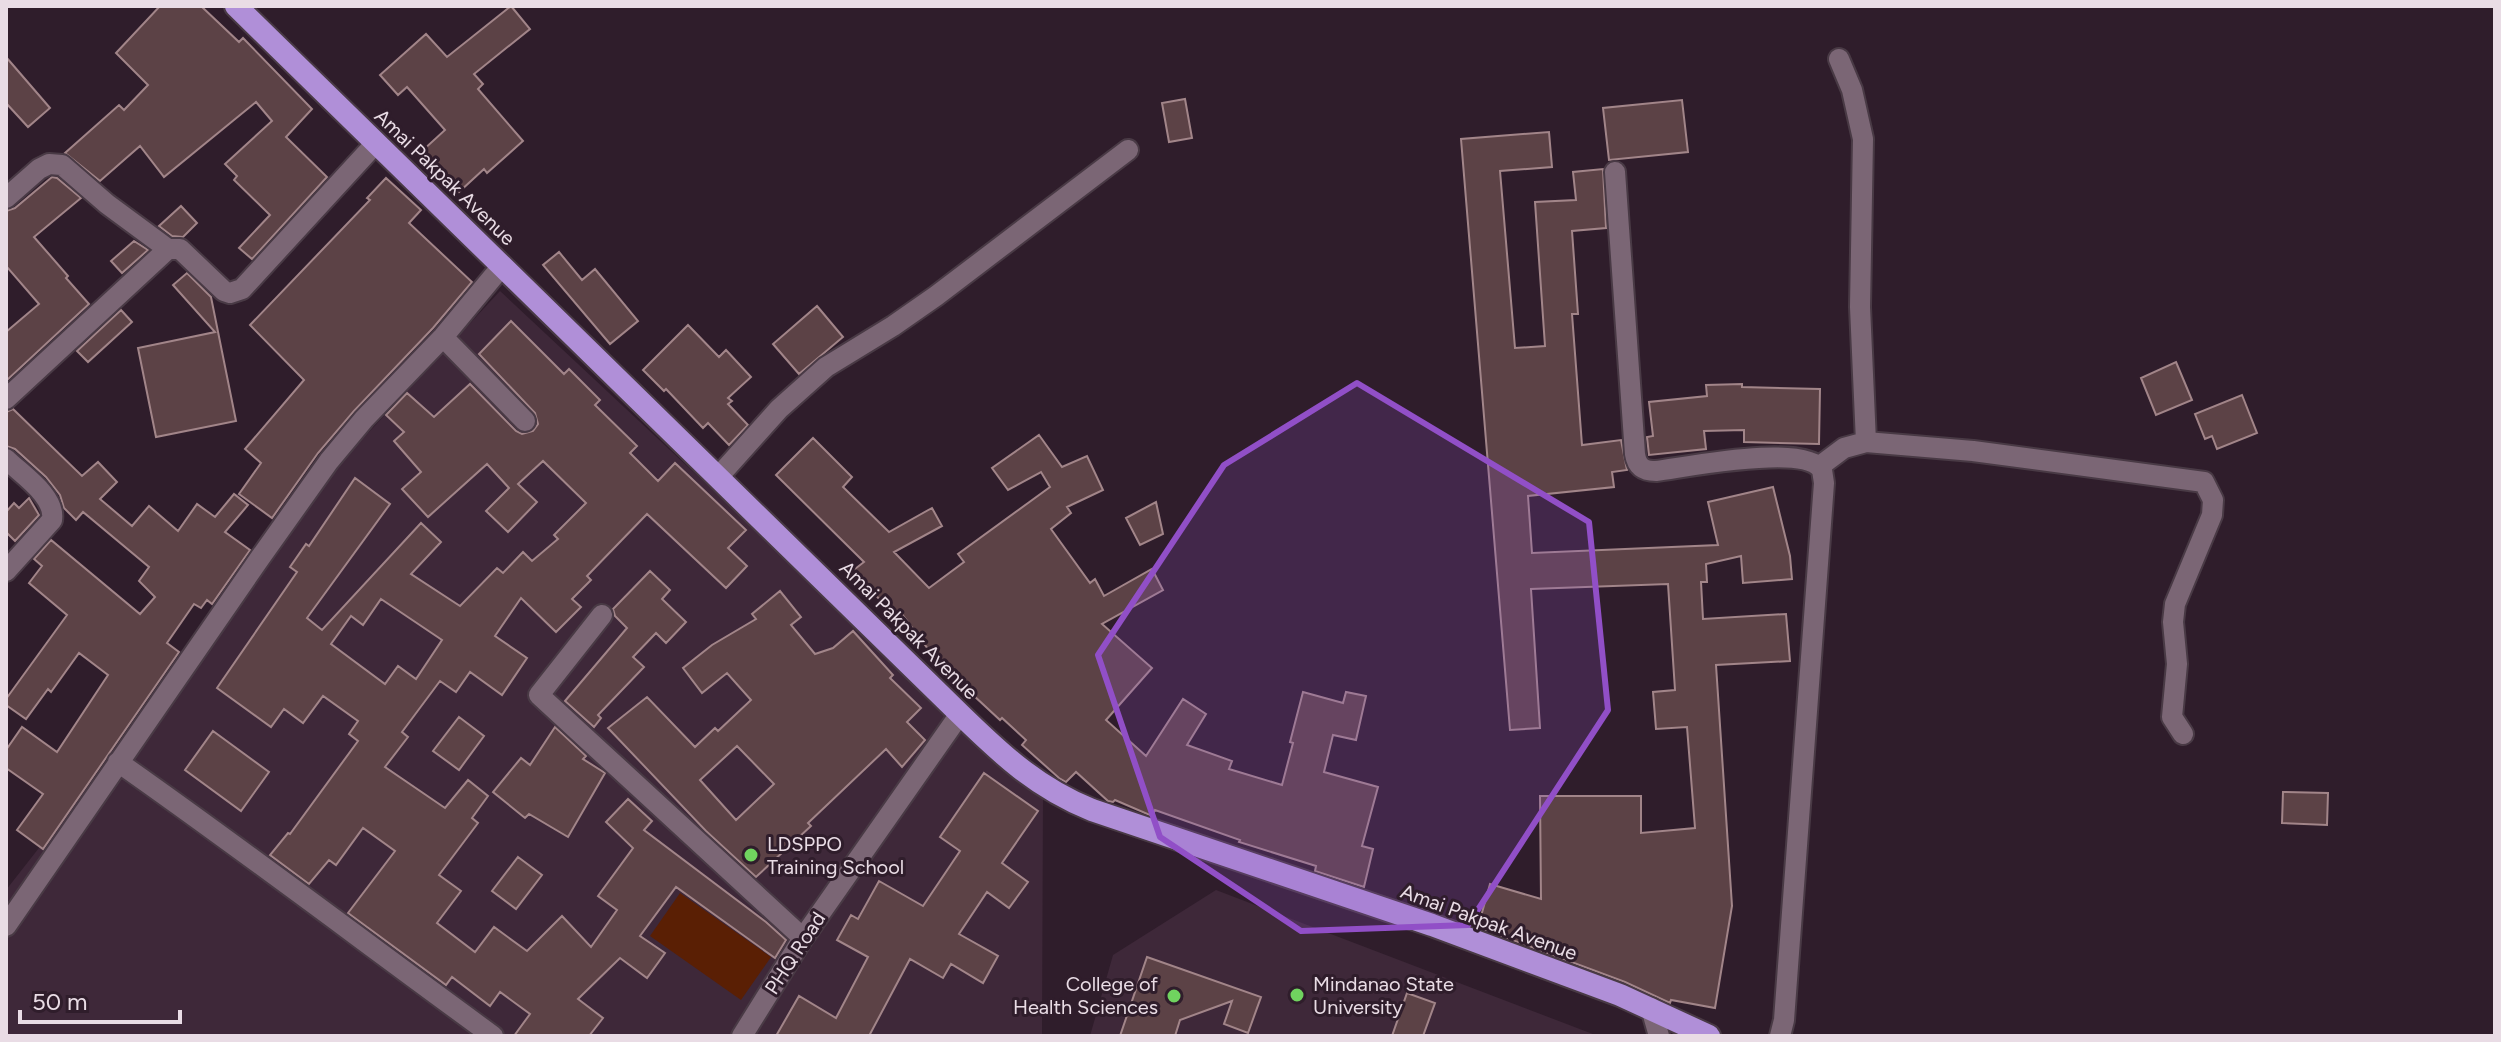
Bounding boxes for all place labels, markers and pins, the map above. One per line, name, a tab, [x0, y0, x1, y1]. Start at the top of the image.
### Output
place label: LDSPPO Training School	[767, 832, 904, 879]
marker: LDSPPO Training School	[742, 846, 760, 864]
place label: College of Health Sciences	[1013, 972, 1159, 1019]
place label: Mindanao State University	[1313, 972, 1454, 1019]
marker: Mindanao State University	[1288, 986, 1306, 1004]
marker: College of Health Sciences	[1165, 987, 1183, 1005]

